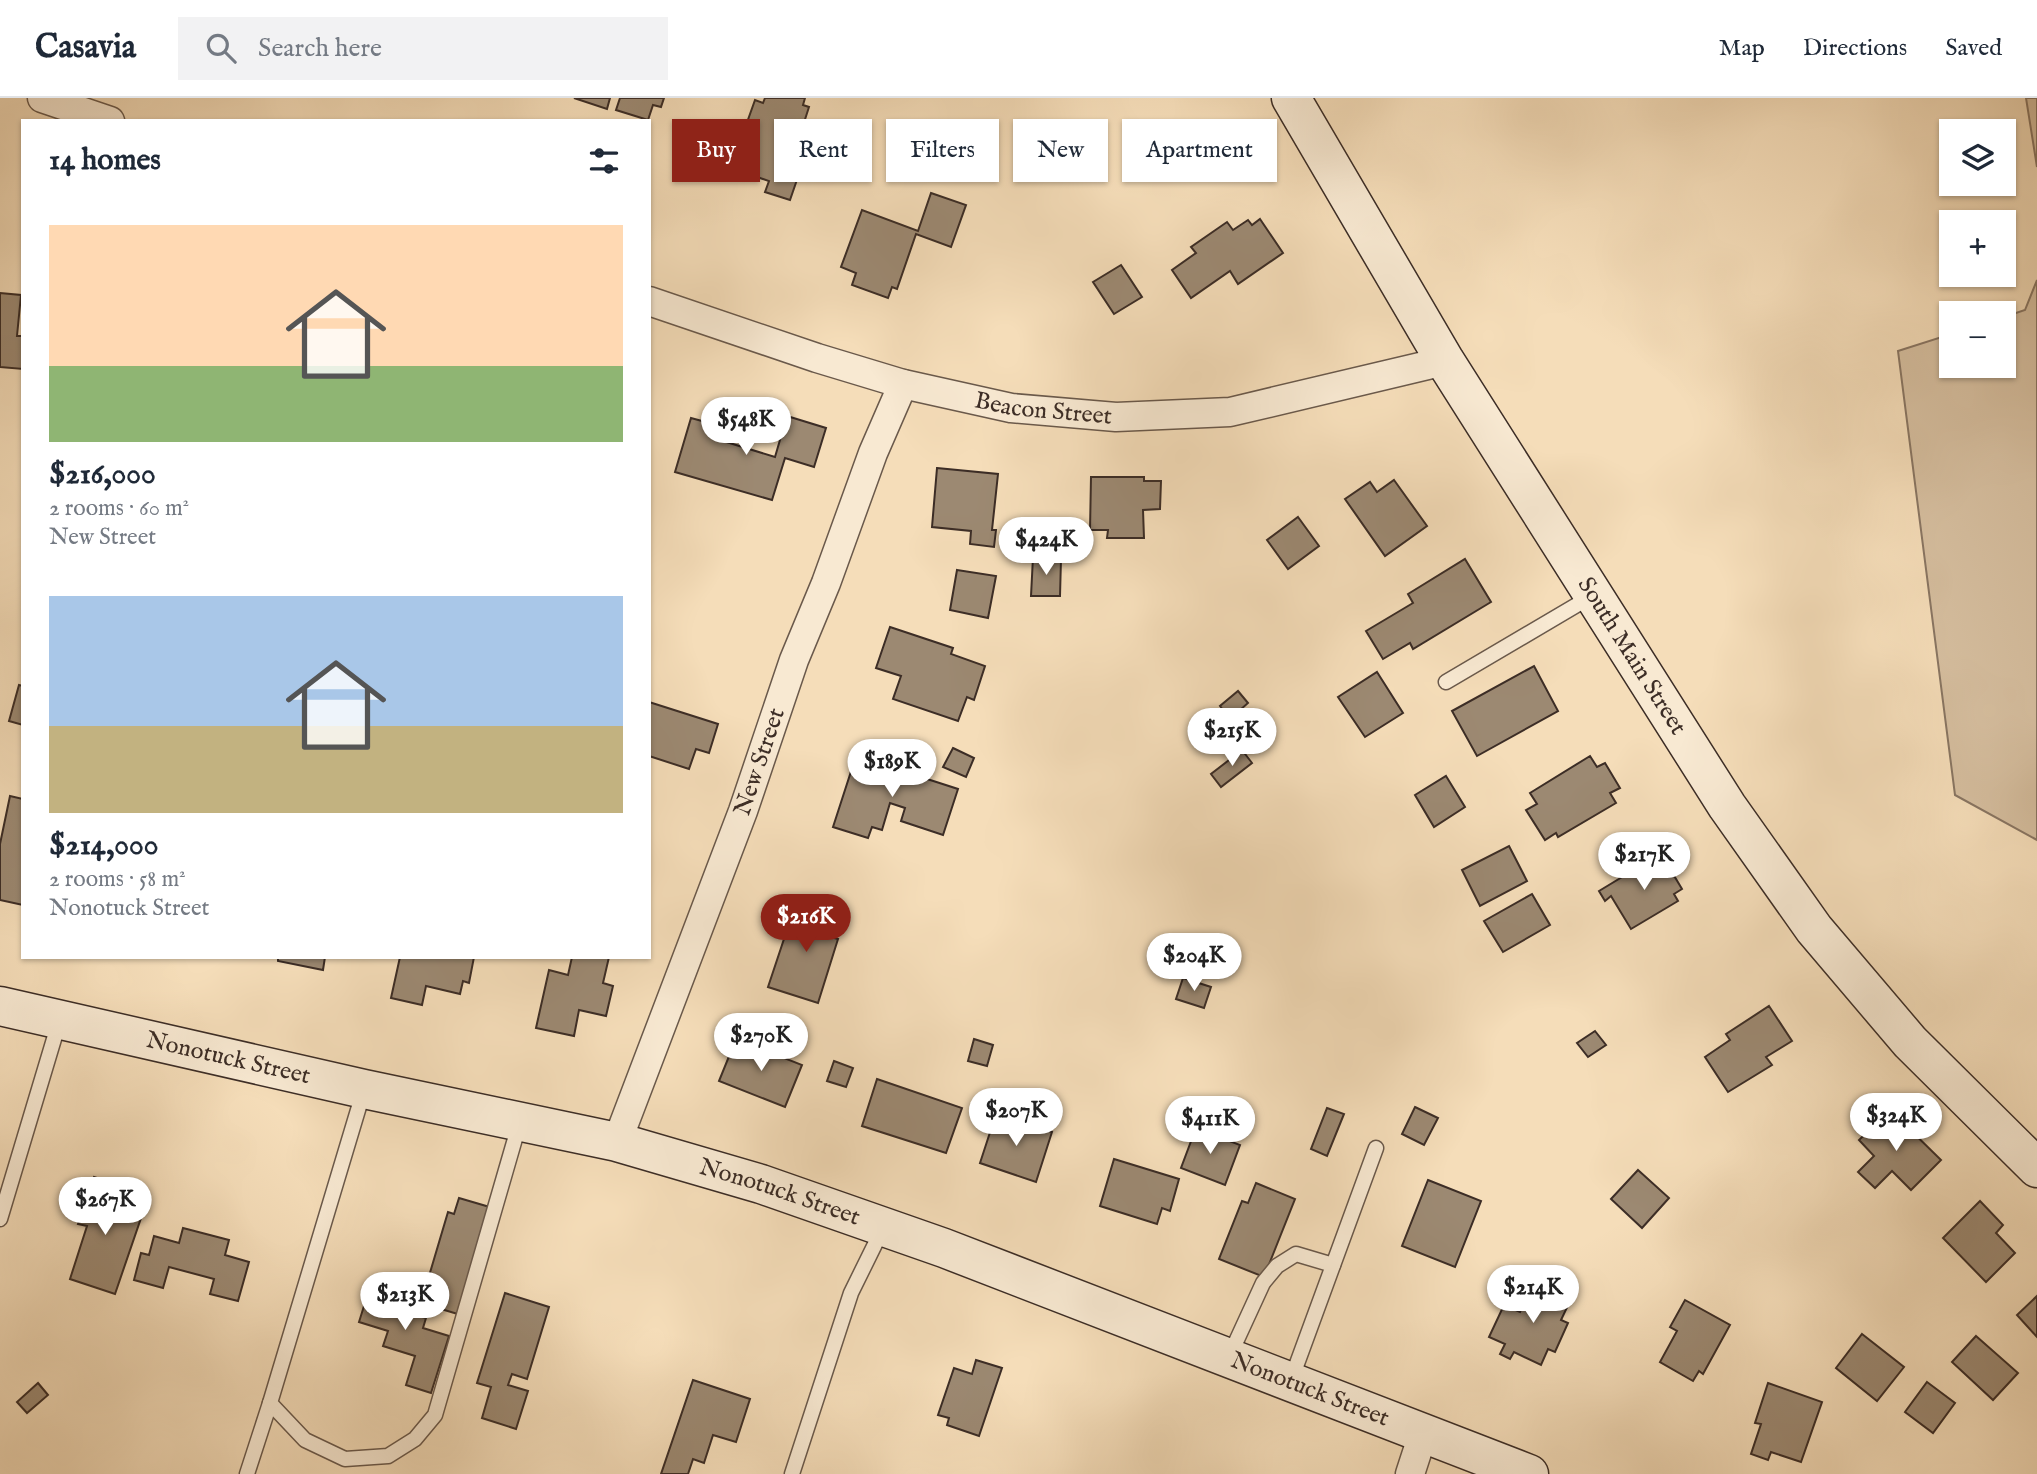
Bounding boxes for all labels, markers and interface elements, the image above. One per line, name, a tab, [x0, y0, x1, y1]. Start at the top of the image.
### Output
search box	[178, 17, 668, 80]
text: Casavia	[35, 27, 136, 69]
icon: search	[202, 29, 240, 67]
text: Search here	[258, 32, 382, 65]
text: Map	[1719, 33, 1765, 64]
text: Directions	[1803, 33, 1907, 64]
text: Saved	[1945, 33, 2002, 64]
chip: Buy	[672, 119, 760, 182]
chip: Rent	[774, 119, 872, 182]
chip: Filters	[886, 119, 999, 182]
chip: New	[1013, 119, 1108, 182]
chip: Apartment	[1122, 119, 1277, 182]
map controls	[1939, 119, 2016, 378]
button: layers	[1939, 119, 2016, 196]
text: 14 homes	[49, 142, 161, 180]
icon: filters	[585, 142, 623, 180]
button: +	[1939, 210, 2016, 287]
icon: home	[273, 271, 399, 397]
button: −	[1939, 301, 2016, 378]
street label: Beacon Street	[972, 385, 1113, 432]
pin: $548K	[697, 398, 795, 457]
text: $548K	[717, 405, 775, 434]
text: $216,000	[49, 456, 156, 494]
text: 2 rooms · 60 m²	[49, 494, 189, 523]
pin: $424K	[997, 518, 1095, 577]
text: New Street	[49, 523, 156, 552]
text: $424K	[1015, 525, 1077, 554]
street label: South Main Street	[1570, 571, 1693, 741]
icon: home	[273, 642, 399, 768]
street label: New Street	[727, 704, 792, 820]
pin: $215K	[1183, 708, 1281, 768]
text: $215K	[1203, 716, 1261, 745]
pin: $189K	[843, 740, 941, 799]
text: $189K	[864, 747, 921, 776]
text: $214,000	[49, 827, 159, 865]
pin: $217K	[1595, 832, 1693, 892]
text: $217K	[1614, 840, 1674, 869]
text: 2 rooms · 58 m²	[49, 865, 186, 894]
text: Nonotuck Street	[49, 894, 209, 923]
pin: $216K	[757, 894, 855, 954]
text: $216K	[777, 902, 835, 931]
pin: $204K	[1145, 934, 1243, 993]
text: $204K	[1163, 941, 1225, 970]
pin: $270K	[712, 1014, 810, 1073]
text: $270K	[730, 1021, 792, 1050]
street label: Nonotuck Street	[143, 1024, 313, 1092]
pin: $207K	[967, 1088, 1065, 1148]
pin: $324K	[1847, 1094, 1945, 1153]
text: $207K	[985, 1096, 1047, 1125]
pin: $411K	[1161, 1096, 1259, 1156]
text: $324K	[1866, 1101, 1926, 1130]
text: $411K	[1181, 1104, 1239, 1133]
street label: Nonotuck Street	[696, 1151, 864, 1233]
pin: $267K	[56, 1178, 154, 1237]
text: $267K	[75, 1185, 135, 1214]
pin: $214K	[1484, 1266, 1582, 1325]
pin: $213K	[356, 1272, 454, 1332]
text: $214K	[1503, 1273, 1563, 1302]
text: $213K	[376, 1280, 434, 1309]
street label: Nonotuck Street	[1226, 1345, 1394, 1434]

